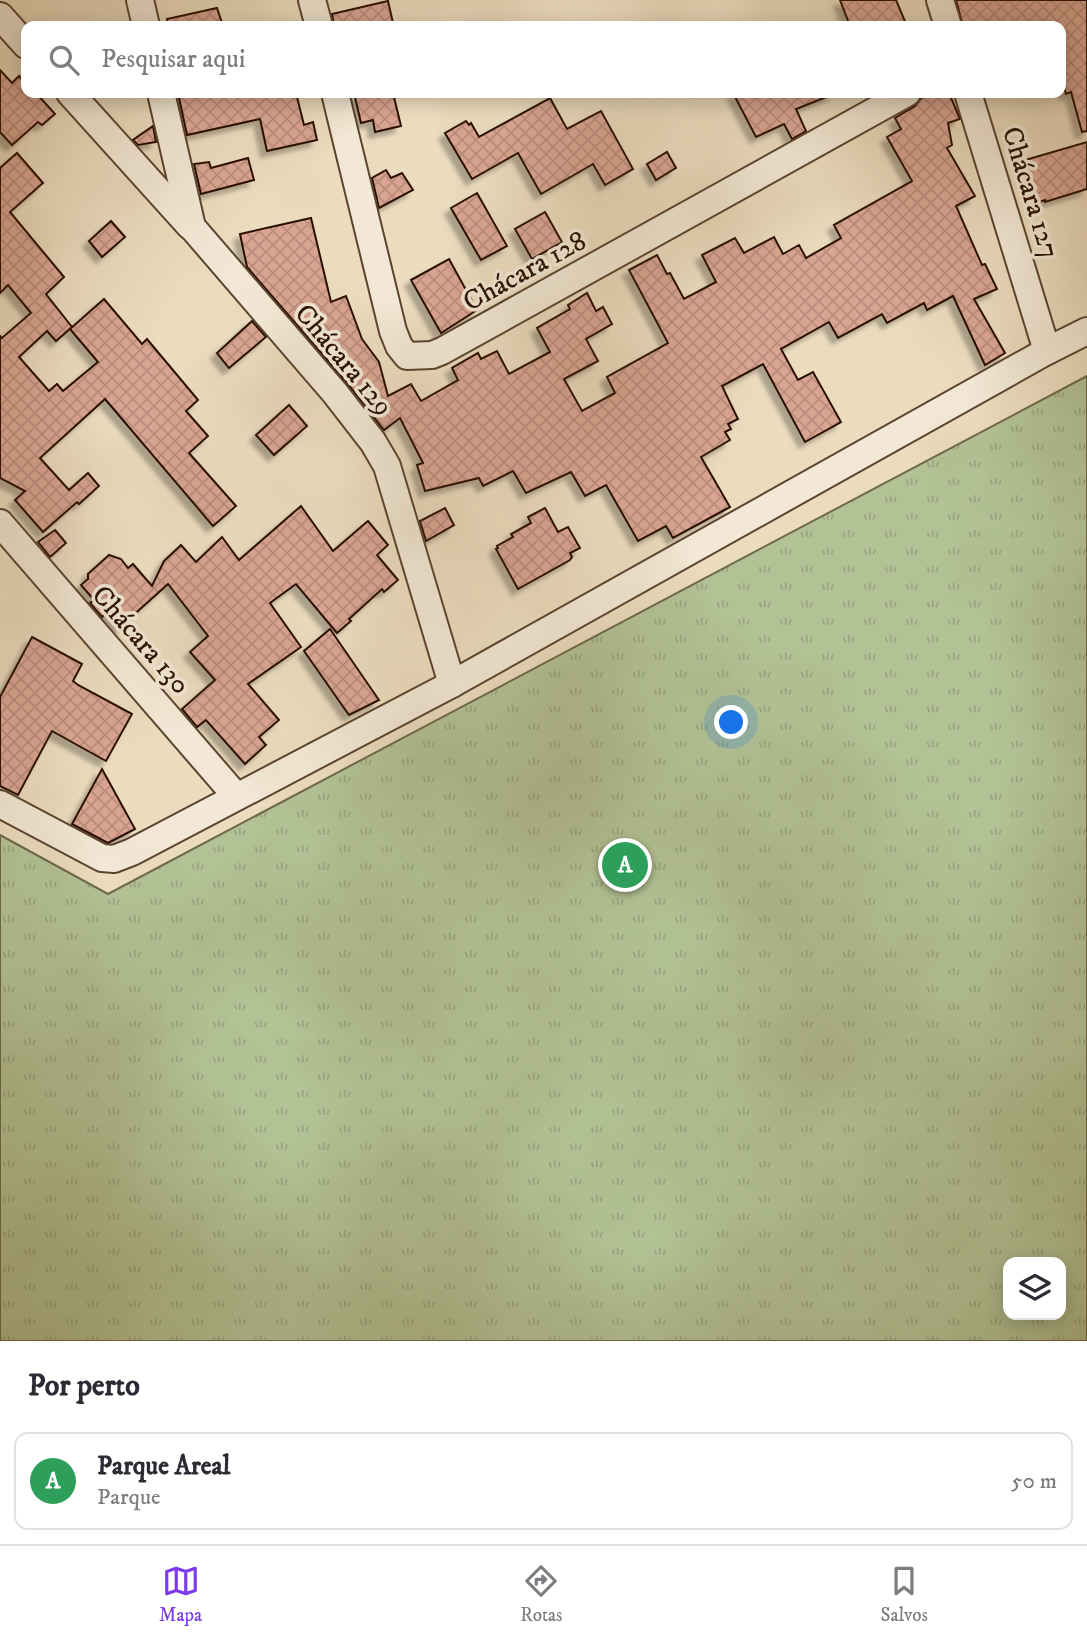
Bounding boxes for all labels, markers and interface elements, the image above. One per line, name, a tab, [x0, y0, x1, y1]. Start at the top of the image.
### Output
search box	[21, 21, 1066, 98]
icon: search	[45, 41, 83, 79]
text: Pesquisar aqui	[101, 43, 245, 76]
street label: Chácara 127	[994, 122, 1067, 262]
street label: Chácara 128	[457, 223, 592, 319]
street label: Chácara 129	[287, 297, 401, 423]
street label: Chácara 130	[84, 578, 198, 702]
your location	[714, 705, 748, 739]
pin: A	[602, 839, 648, 891]
map controls	[1003, 1257, 1066, 1320]
button: layers	[1003, 1257, 1066, 1320]
text: Por perto	[28, 1368, 140, 1405]
text: Parque Areal	[97, 1450, 230, 1483]
text: A	[46, 1467, 60, 1496]
text: 50 m	[1011, 1467, 1057, 1496]
text: Parque	[97, 1483, 161, 1512]
tab: Mapa	[159, 1562, 202, 1627]
tab: Rotas	[520, 1562, 562, 1627]
tab: Salvos	[881, 1562, 928, 1627]

